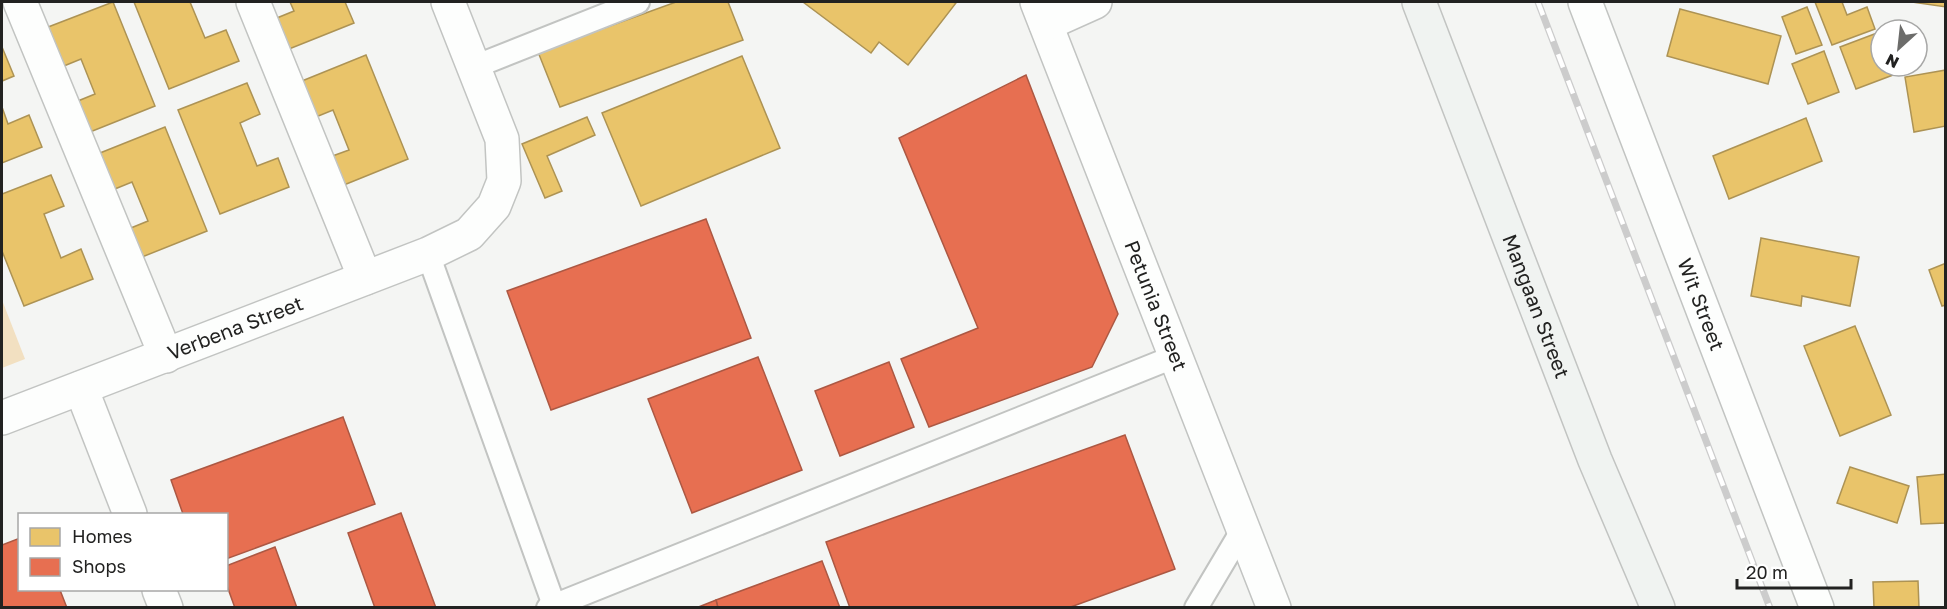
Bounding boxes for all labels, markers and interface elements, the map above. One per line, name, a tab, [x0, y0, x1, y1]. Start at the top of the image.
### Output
north arrow	[1869, 18, 1929, 78]
text: N	[1882, 50, 1902, 73]
street label: Mangaan Street	[1498, 231, 1575, 381]
street label: Petunia Street	[1120, 237, 1193, 374]
street label: Wit Street	[1673, 255, 1730, 354]
street label: Verbena Street	[164, 290, 306, 364]
legend	[18, 513, 228, 591]
text: Homes	[72, 525, 132, 547]
scale bar	[1737, 552, 1851, 590]
text: Shops	[72, 555, 126, 577]
text: 20 m	[1746, 561, 1788, 583]

